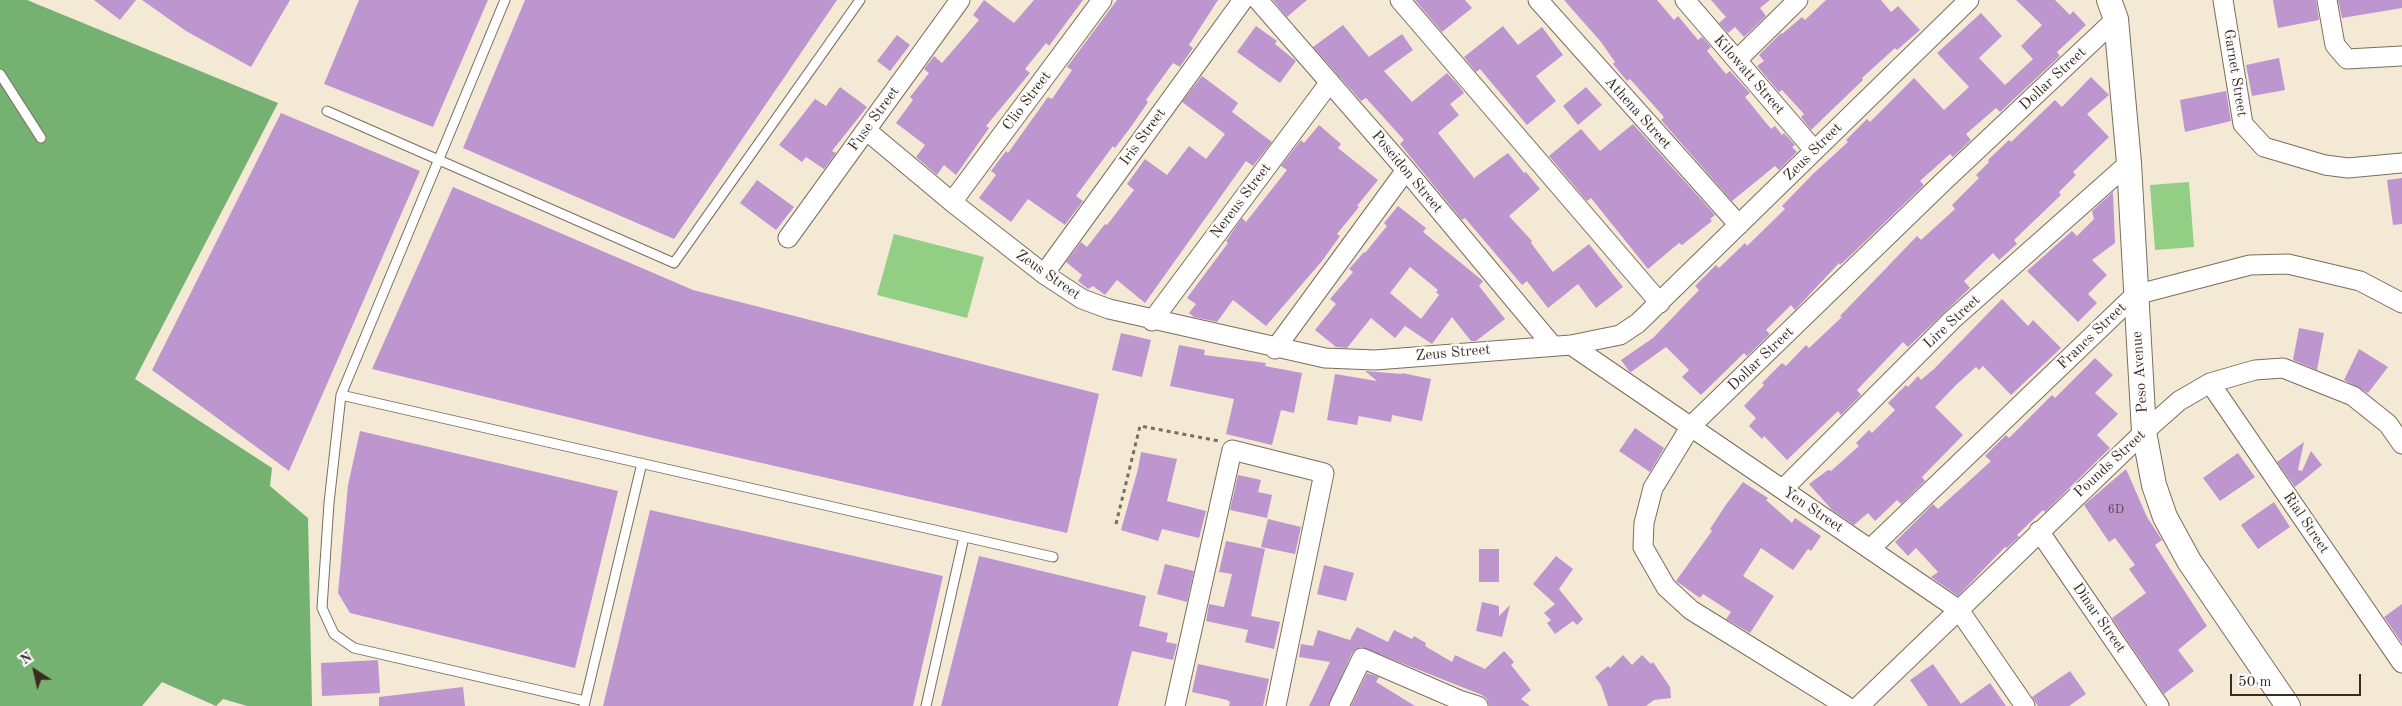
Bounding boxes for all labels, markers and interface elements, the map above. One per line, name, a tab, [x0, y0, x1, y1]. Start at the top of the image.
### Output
street label: Garnet Street	[2219, 28, 2251, 118]
street label: Kilowatt Street	[1710, 31, 1788, 119]
street label: Dollar Street	[2016, 44, 2090, 114]
street label: Clio Street	[999, 68, 1055, 134]
street label: Athena Street	[1601, 73, 1675, 153]
street label: Fuse Street	[845, 83, 903, 155]
street label: Iris Street	[1116, 105, 1170, 169]
street label: Zeus Street	[1780, 119, 1846, 185]
street label: Poseidon Street	[1367, 127, 1447, 217]
street label: Nereus Street	[1207, 160, 1275, 242]
street label: Zeus Street	[1012, 246, 1084, 304]
street label: Lire Street	[1920, 291, 1984, 353]
street label: Francs Street	[2054, 299, 2130, 373]
street label: Dollar Street	[1724, 323, 1798, 395]
street label: Peso Avenue	[2128, 330, 2152, 414]
street label: Zeus Street	[1415, 341, 1491, 365]
street label: Pounds Street	[2070, 426, 2150, 502]
street label: Yen Street	[1779, 483, 1847, 537]
street label: Rial Street	[2279, 489, 2333, 557]
house number: 6D	[2108, 503, 2124, 517]
street label: Dinar Street	[2068, 580, 2130, 656]
north arrow	[10, 646, 60, 696]
text: N	[18, 650, 35, 668]
scale bar	[2232, 664, 2363, 696]
text: 50 m	[2238, 675, 2272, 690]

